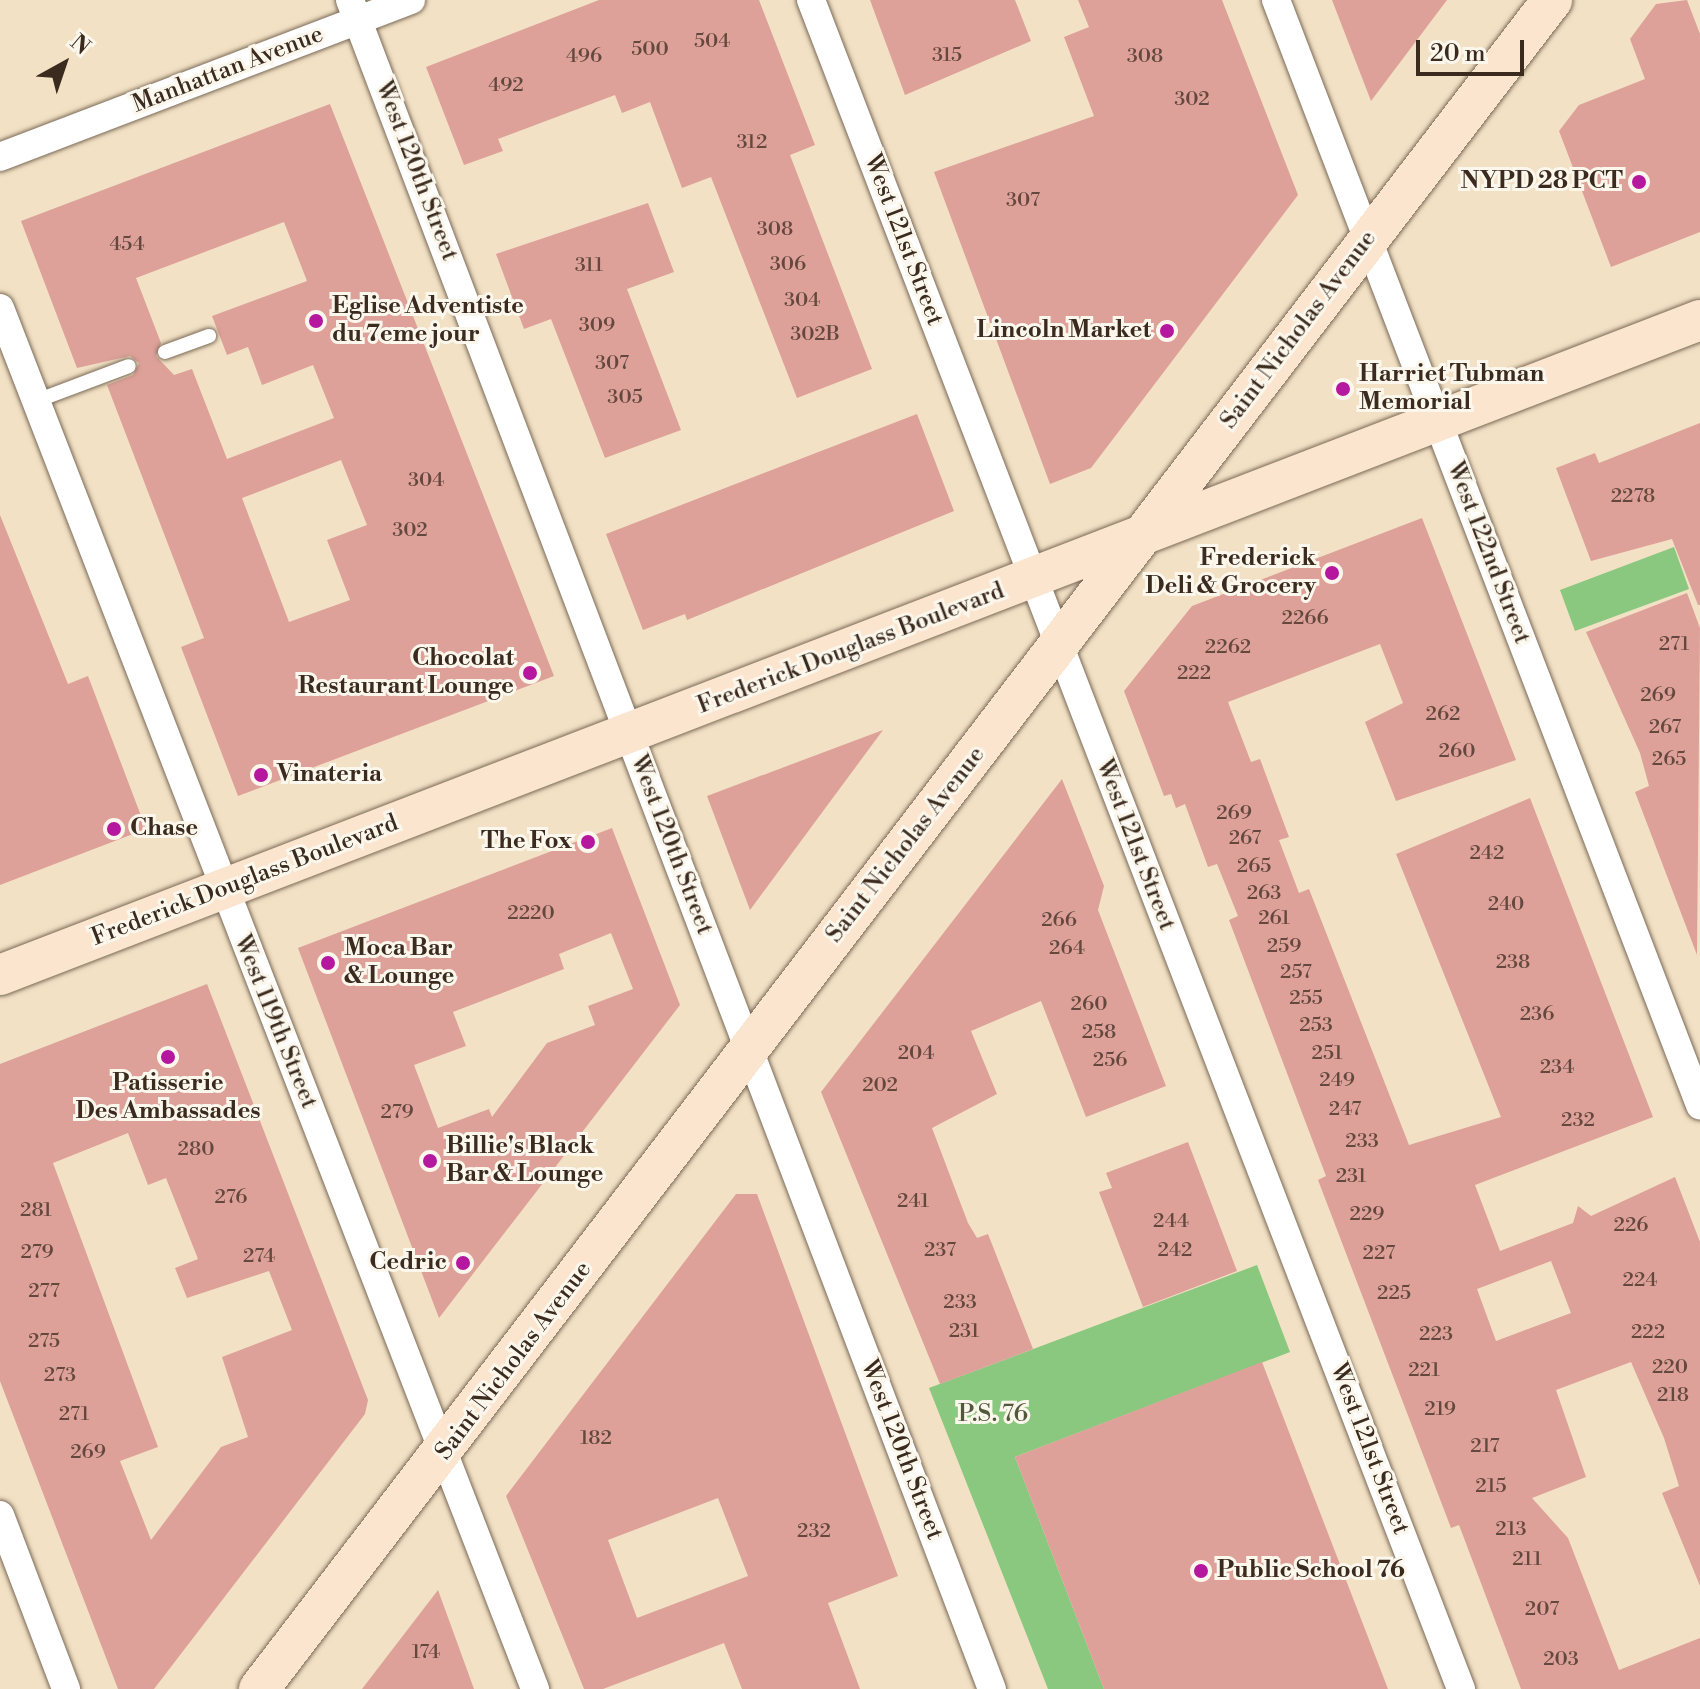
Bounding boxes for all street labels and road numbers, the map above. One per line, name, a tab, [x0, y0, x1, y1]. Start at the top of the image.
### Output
street label: Manhattan Avenue	[129, 20, 327, 120]
street label: West 120th Street	[368, 77, 464, 265]
street label: West 121st Street	[857, 150, 949, 330]
street label: Saint Nicholas Avenue	[1215, 225, 1383, 435]
street label: West 122nd Street	[1440, 458, 1536, 648]
street label: Frederick Douglass Boulevard	[694, 577, 1008, 721]
street label: Saint Nicholas Avenue	[820, 741, 992, 949]
street label: West 120th Street	[623, 751, 719, 939]
street label: West 121st Street	[1089, 755, 1181, 935]
street label: Frederick Douglass Boulevard	[88, 809, 402, 953]
street label: West 119th Street	[227, 931, 323, 1113]
street label: Saint Nicholas Avenue	[430, 1256, 598, 1466]
street label: West 120th Street	[853, 1356, 949, 1544]
street label: West 121st Street	[1323, 1359, 1415, 1539]

